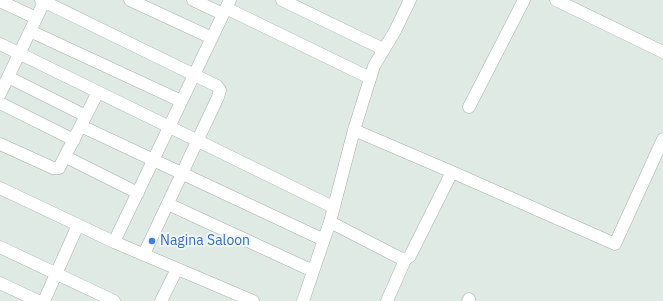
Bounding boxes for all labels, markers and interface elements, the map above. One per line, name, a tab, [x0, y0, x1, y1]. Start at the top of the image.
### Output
place label: Nagina Saloon	[160, 233, 250, 249]
marker: Nagina Saloon	[147, 236, 157, 246]

